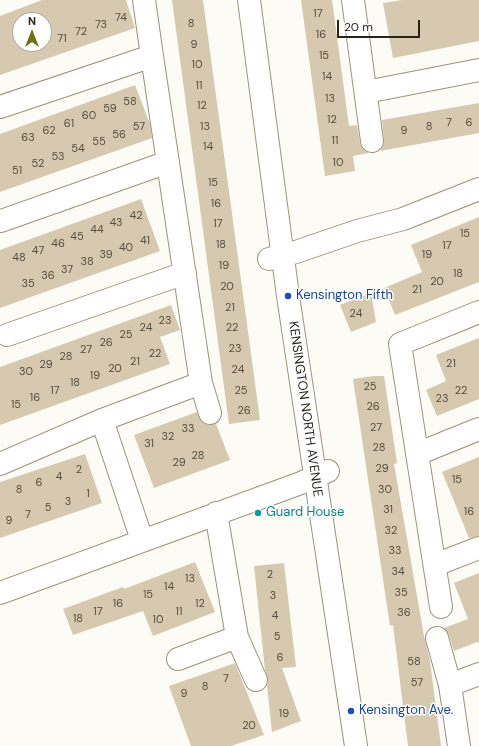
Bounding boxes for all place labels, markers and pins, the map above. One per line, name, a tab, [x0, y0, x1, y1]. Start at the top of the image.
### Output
place label: Kensington Fifth	[296, 288, 393, 304]
marker: Kensington Fifth	[283, 291, 293, 301]
place label: Guard House	[266, 505, 344, 521]
marker: Guard House	[253, 508, 263, 518]
place label: Kensington Ave.	[359, 703, 453, 719]
marker: Kensington Ave.	[346, 706, 356, 716]

